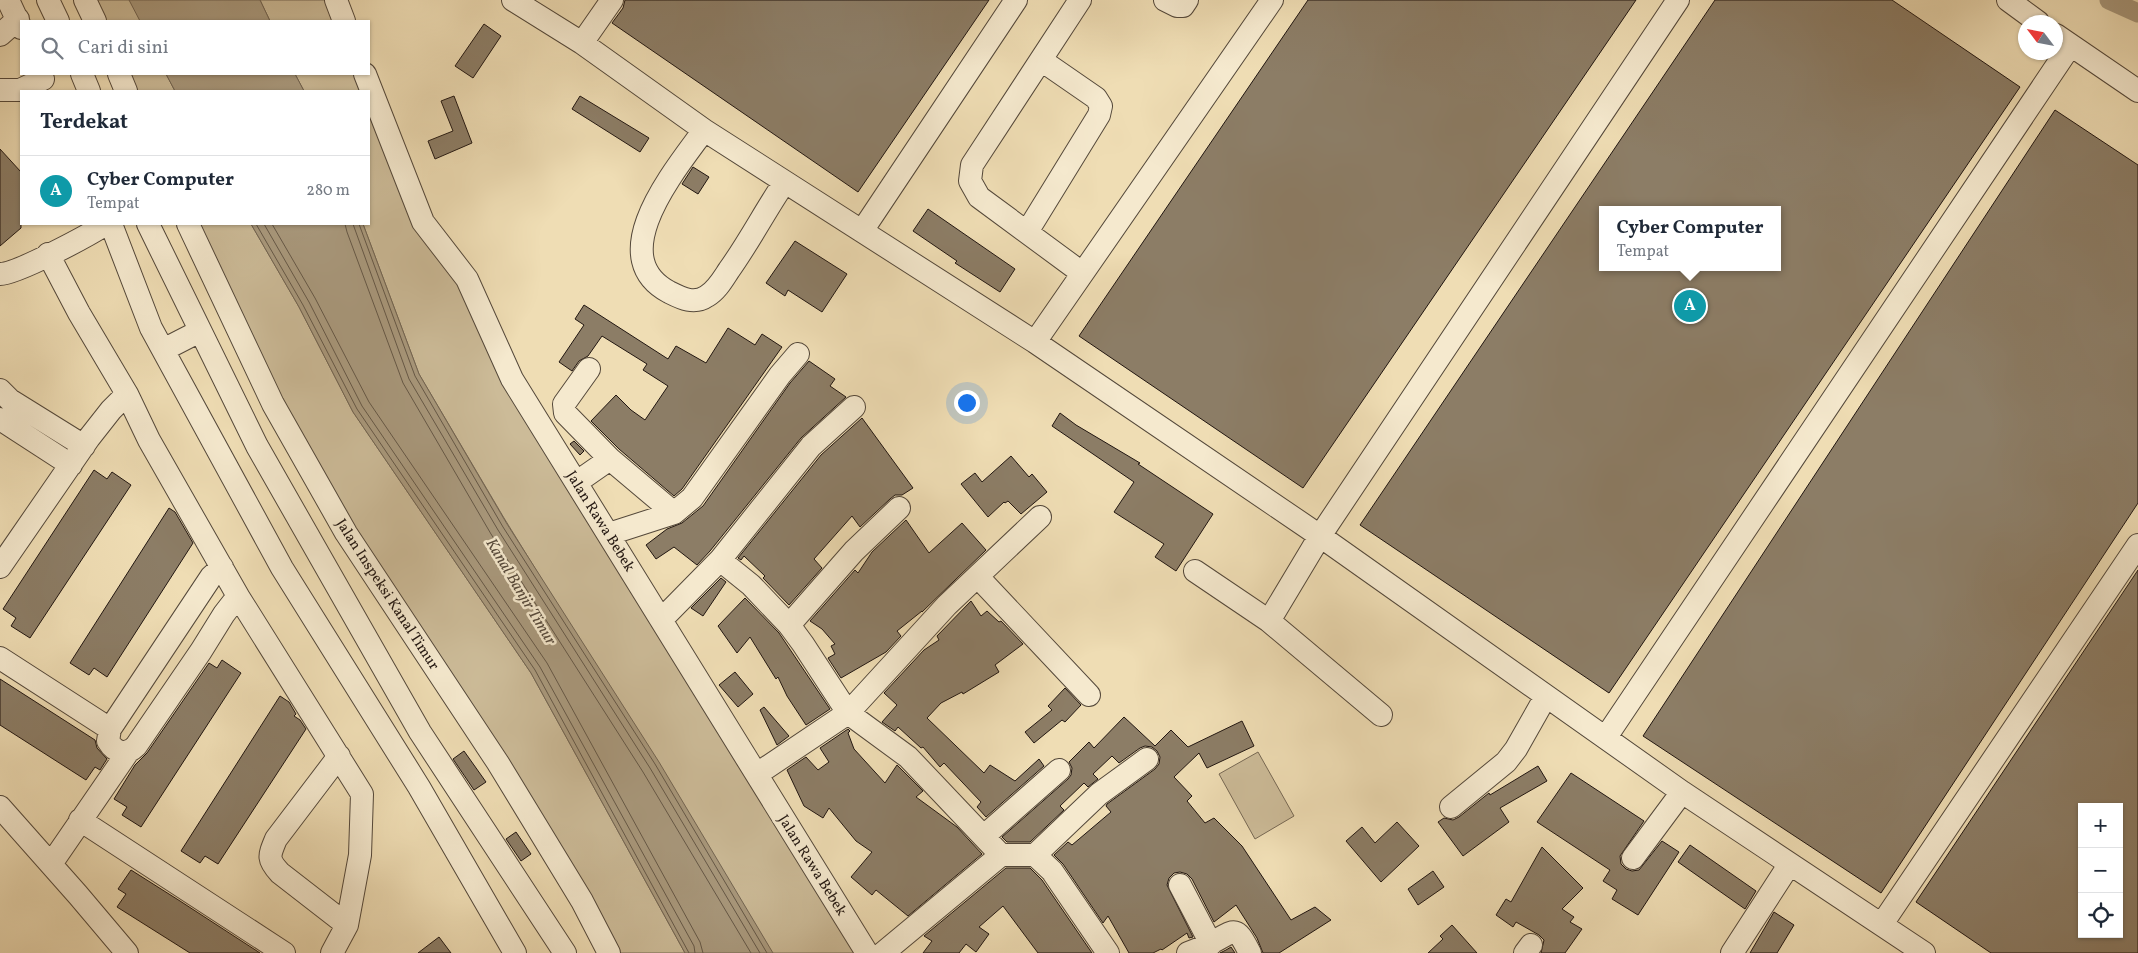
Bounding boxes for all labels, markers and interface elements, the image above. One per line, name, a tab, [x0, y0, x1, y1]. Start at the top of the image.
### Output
north arrow	[2018, 15, 2063, 60]
search box	[20, 20, 370, 75]
icon: search	[38, 34, 66, 62]
text: Cari di sini	[78, 35, 169, 61]
text: Terdekat	[40, 108, 128, 137]
text: Cyber Computer	[87, 167, 234, 193]
text: A	[50, 180, 62, 202]
text: 280 m	[306, 180, 350, 202]
text: Tempat	[87, 193, 140, 215]
popup	[1599, 206, 1781, 271]
text: Cyber Computer	[1617, 215, 1763, 241]
text: Tempat	[1617, 241, 1669, 263]
pin: A	[1674, 287, 1706, 325]
your location	[954, 390, 980, 416]
street label: Jalan Rawa Bebek	[560, 467, 639, 576]
street label: Jalan Inspeksi Kanal Timur	[330, 515, 444, 675]
water label: Kanal Banjir Timur	[480, 534, 561, 650]
map controls	[2078, 803, 2123, 938]
button: +	[2078, 803, 2123, 848]
street label: Jalan Rawa Bebek	[772, 811, 851, 920]
button: −	[2078, 848, 2123, 893]
button: locate	[2078, 893, 2123, 938]

